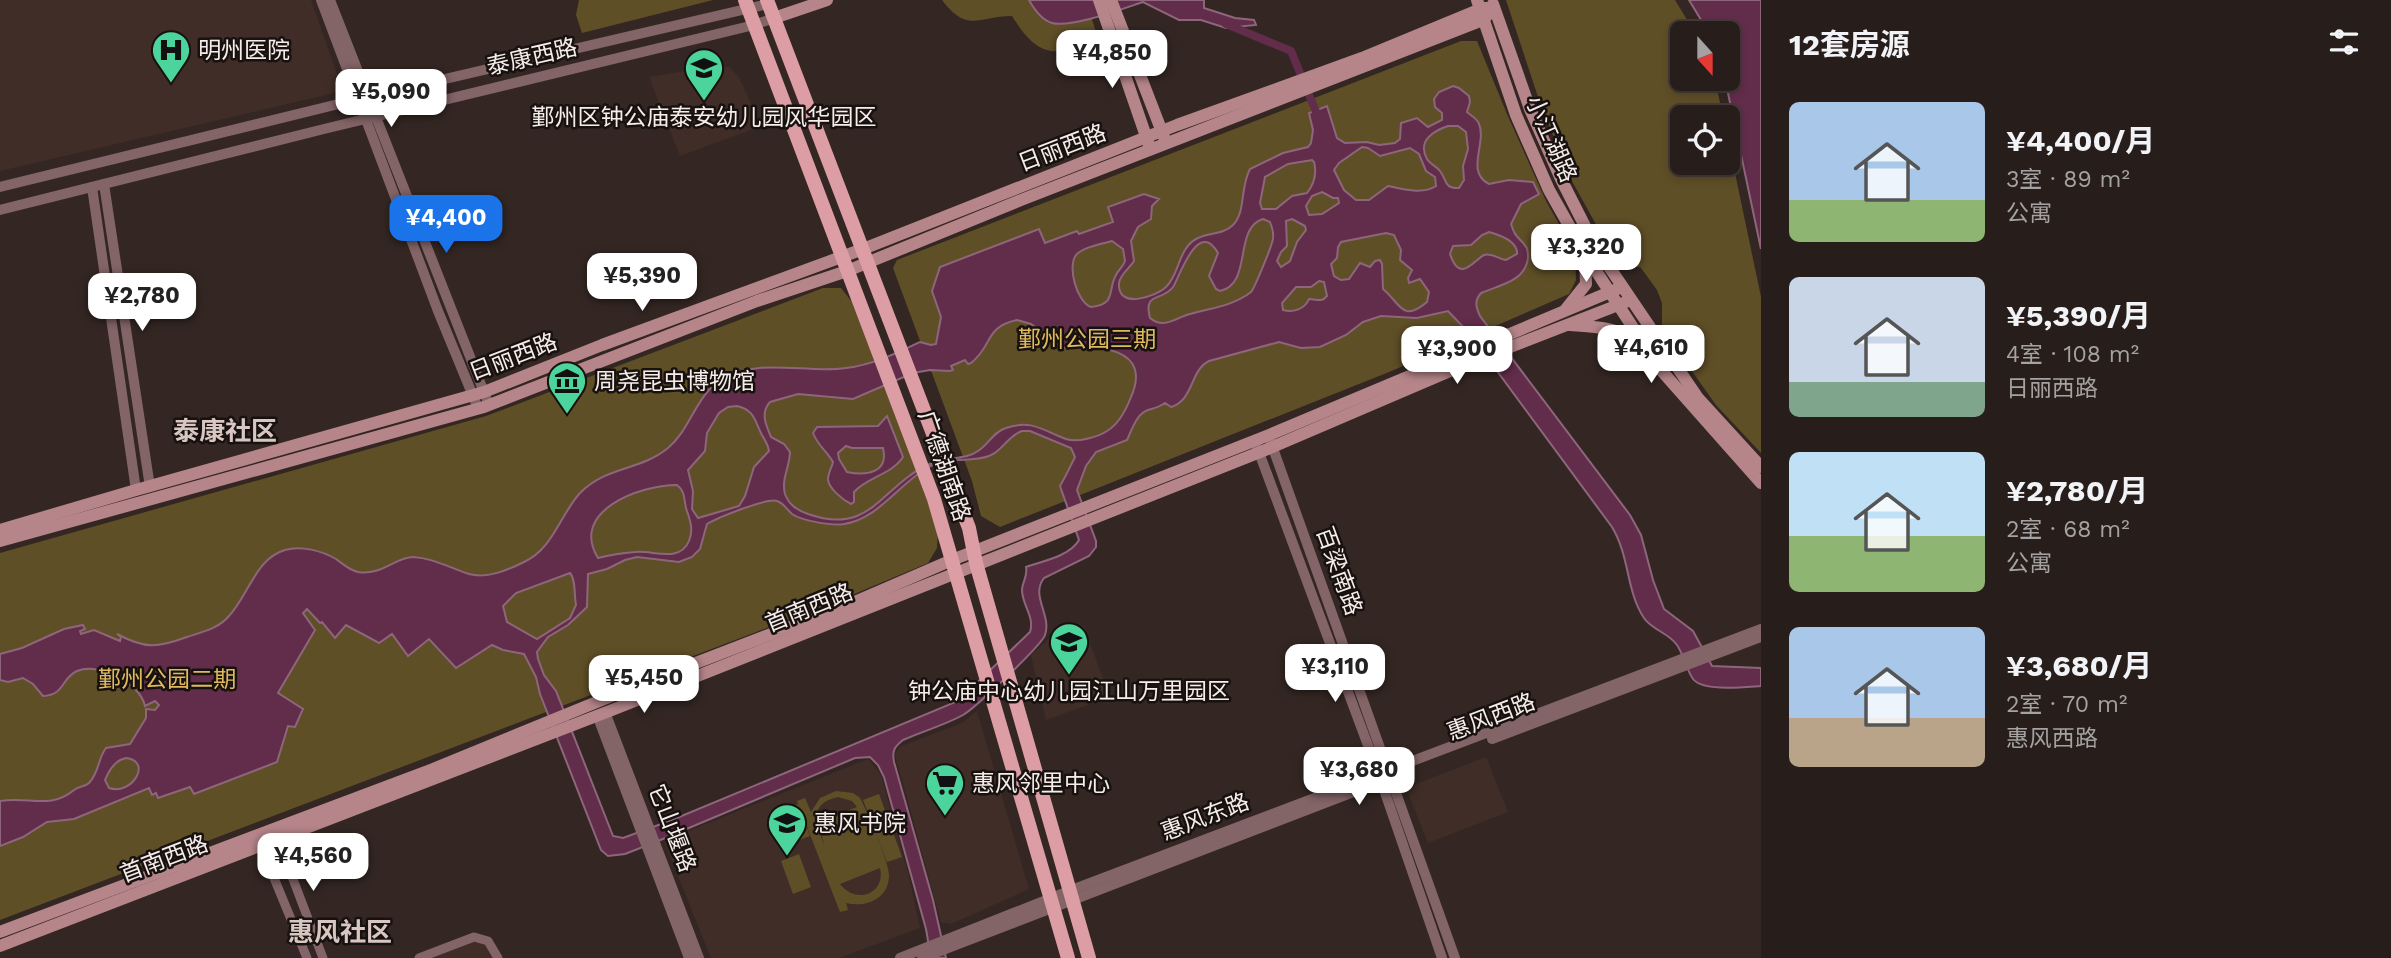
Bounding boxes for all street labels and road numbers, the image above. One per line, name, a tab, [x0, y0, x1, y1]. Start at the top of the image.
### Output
street label: 泰康西路	[484, 33, 580, 81]
street label: 小江湖路	[1520, 91, 1582, 187]
street label: 日丽西路	[1014, 119, 1110, 177]
street label: 日丽西路	[465, 328, 561, 386]
street label: 广德湖南路	[913, 407, 975, 525]
street label: 百梁南路	[1311, 523, 1367, 619]
street label: 首南西路	[761, 578, 857, 638]
street label: 惠风西路	[1443, 688, 1539, 746]
street label: 它山堰路	[643, 780, 701, 876]
street label: 惠风东路	[1157, 788, 1253, 846]
street label: 首南西路	[116, 830, 212, 888]

